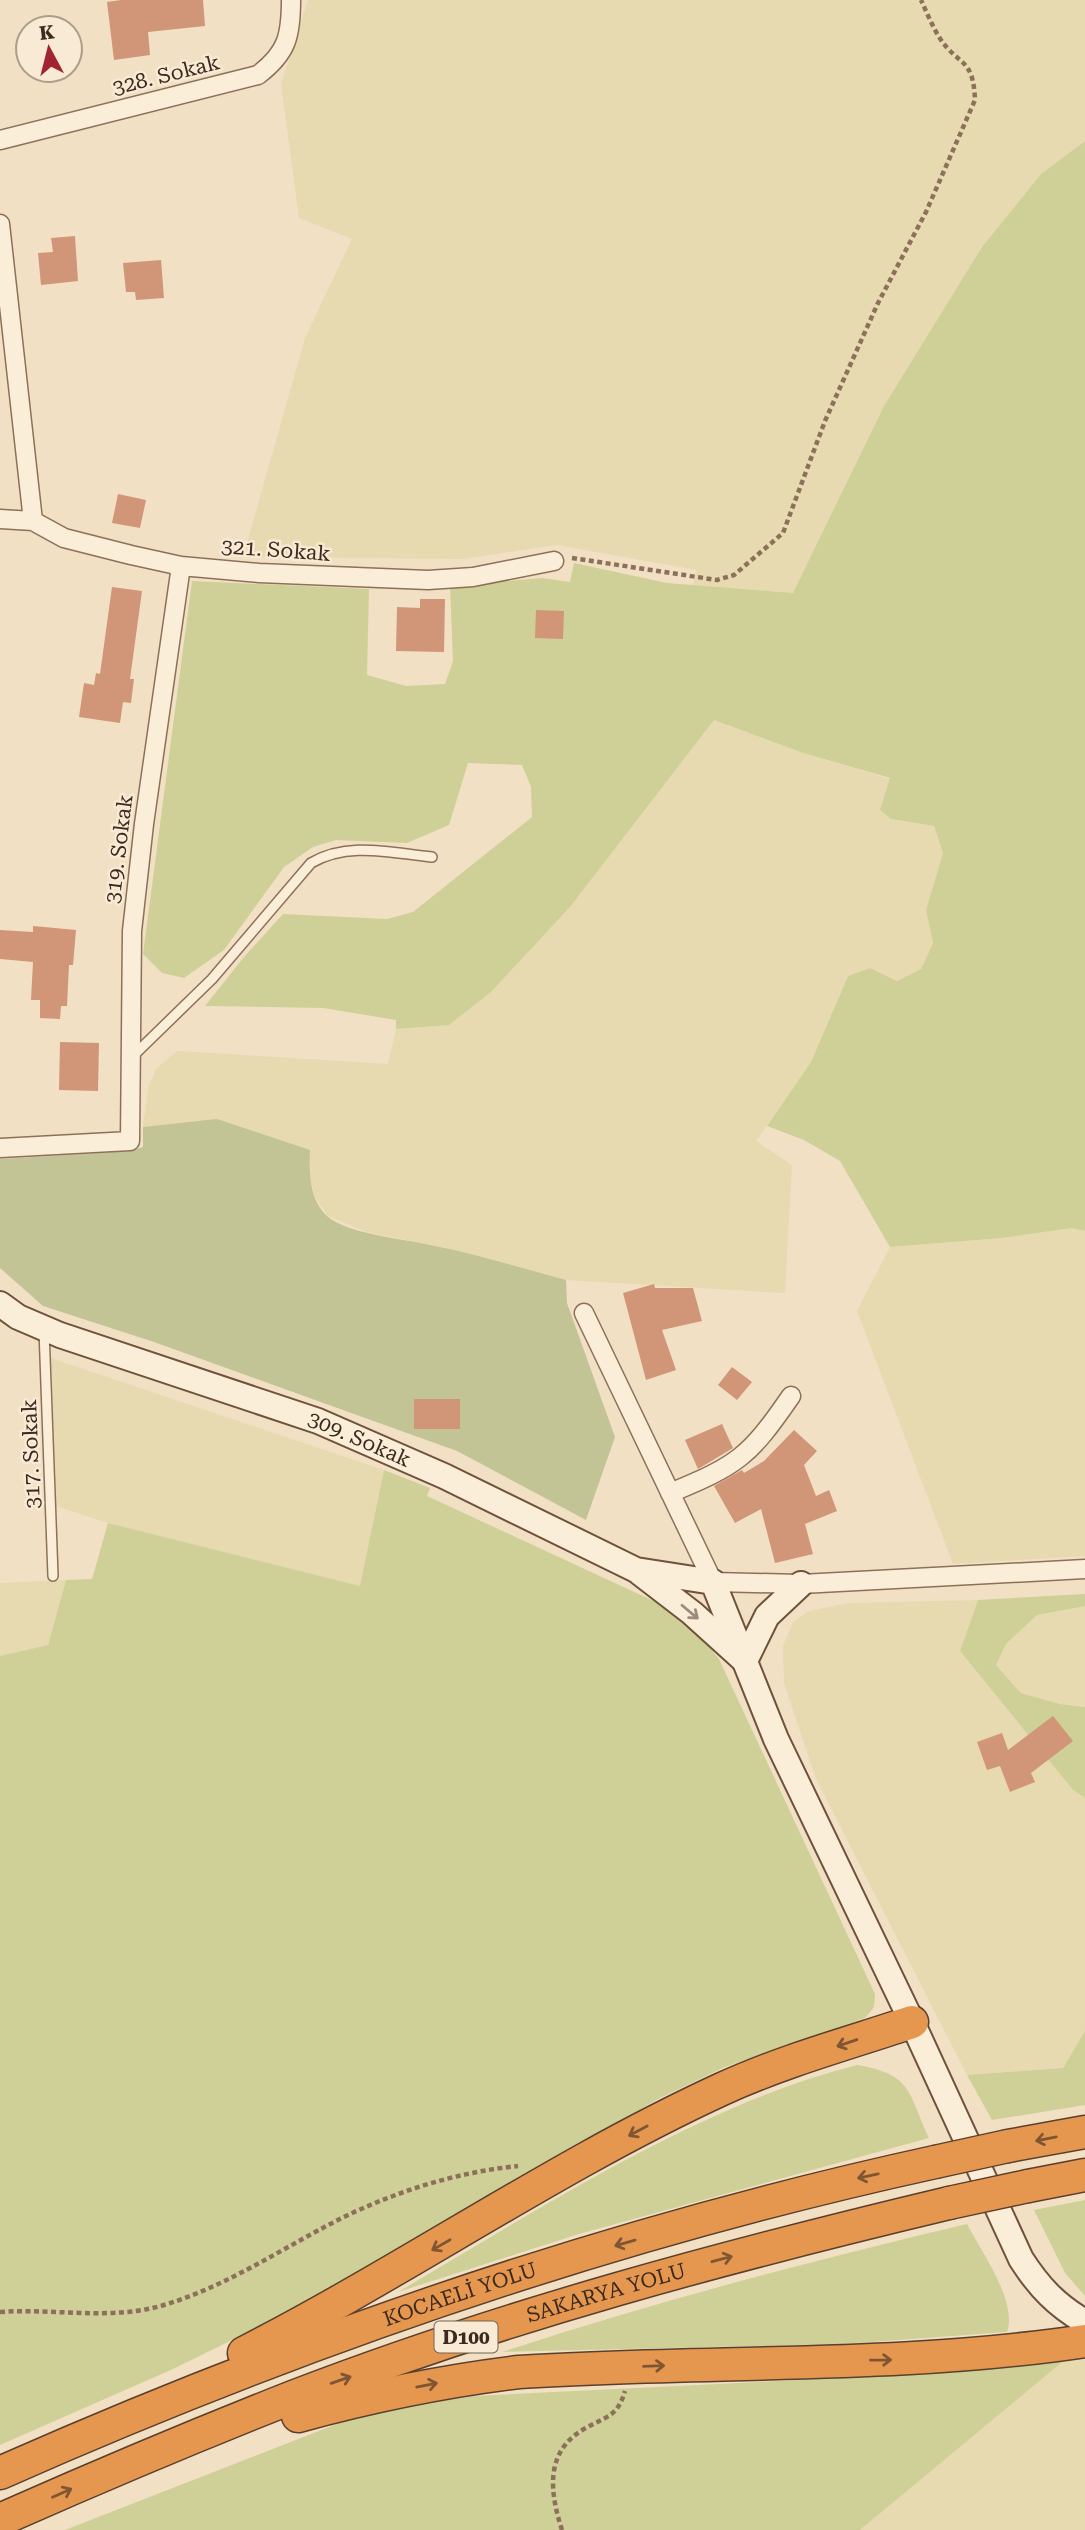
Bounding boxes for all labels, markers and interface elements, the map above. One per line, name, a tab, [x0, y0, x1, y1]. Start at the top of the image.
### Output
north arrow	[14, 14, 84, 84]
text: K	[38, 20, 56, 45]
street label: 328. Sokak	[110, 50, 222, 100]
street label: 321. Sokak	[221, 534, 331, 566]
street label: 319. Sokak	[100, 793, 138, 905]
street label: 317. Sokak	[17, 1399, 45, 1509]
street label: 309. Sokak	[305, 1407, 414, 1472]
one-way arrow	[680, 1604, 698, 1620]
one-way arrow	[837, 2038, 859, 2050]
one-way arrow	[628, 2125, 649, 2139]
one-way arrow	[1035, 2133, 1058, 2146]
one-way arrow	[857, 2170, 880, 2184]
one-way arrow	[614, 2237, 637, 2250]
one-way arrow	[431, 2239, 452, 2252]
one-way arrow	[710, 2252, 732, 2265]
street label: KOCAELİ YOLU	[380, 2257, 540, 2331]
street label: SAKARYA YOLU	[524, 2258, 689, 2328]
road number: D100	[434, 2322, 498, 2352]
one-way arrow	[869, 2353, 892, 2367]
one-way arrow	[642, 2359, 665, 2372]
one-way arrow	[330, 2373, 352, 2385]
one-way arrow	[415, 2377, 438, 2391]
one-way arrow	[51, 2486, 73, 2499]

